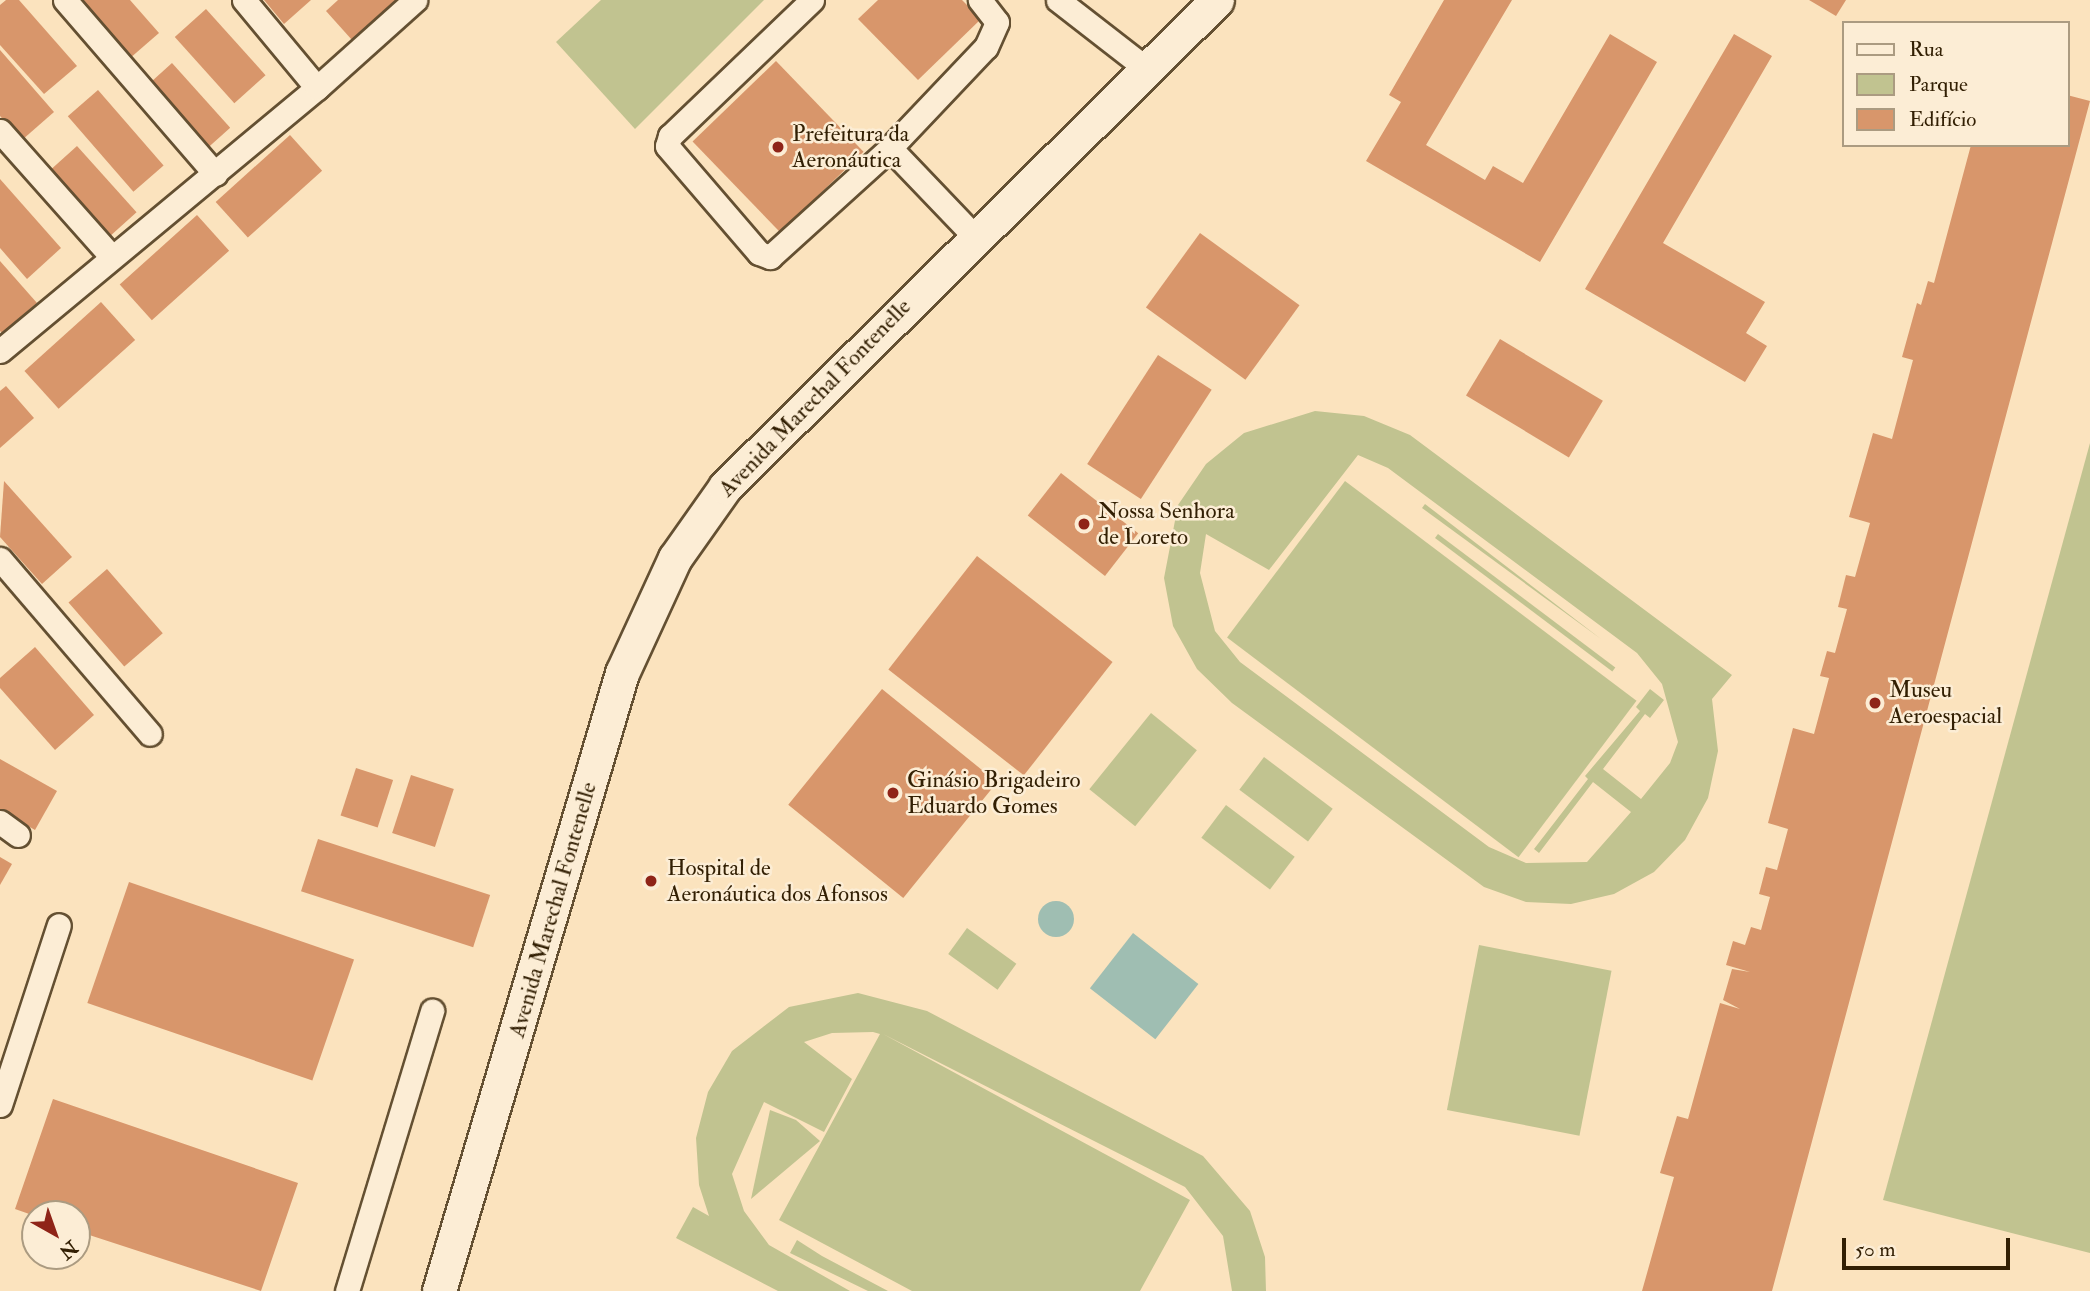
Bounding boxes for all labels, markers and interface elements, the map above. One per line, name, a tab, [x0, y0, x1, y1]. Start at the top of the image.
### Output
legend	[1842, 21, 2069, 147]
text: Rua	[1909, 36, 1943, 63]
text: Parque	[1909, 71, 1968, 98]
text: Edifício	[1909, 106, 1976, 133]
place label: Prefeitura da Aeronáutica	[792, 120, 909, 174]
marker: Prefeitura da Aeronáutica	[770, 139, 786, 155]
street label: Avenida Marechal Fontenelle	[713, 293, 917, 503]
place label: Nossa Senhora de Loreto	[1098, 497, 1235, 551]
marker: Nossa Senhora de Loreto	[1076, 516, 1092, 532]
place label: Museu Aeroespacial	[1889, 676, 2002, 730]
marker: Museu Aeroespacial	[1867, 695, 1883, 711]
place label: Ginásio Brigadeiro Eduardo Gomes	[907, 766, 1081, 820]
street label: Avenida Marechal Fontenelle	[503, 779, 603, 1041]
marker: Ginásio Brigadeiro Eduardo Gomes	[885, 785, 901, 801]
place label: Hospital de Aeronáutica dos Afonsos	[667, 854, 888, 908]
marker: Hospital de Aeronáutica dos Afonsos	[641, 871, 661, 891]
north arrow	[21, 1200, 91, 1270]
scale bar	[1845, 1224, 2013, 1268]
text: N	[54, 1235, 82, 1264]
text: 50 m	[1855, 1236, 1896, 1263]

